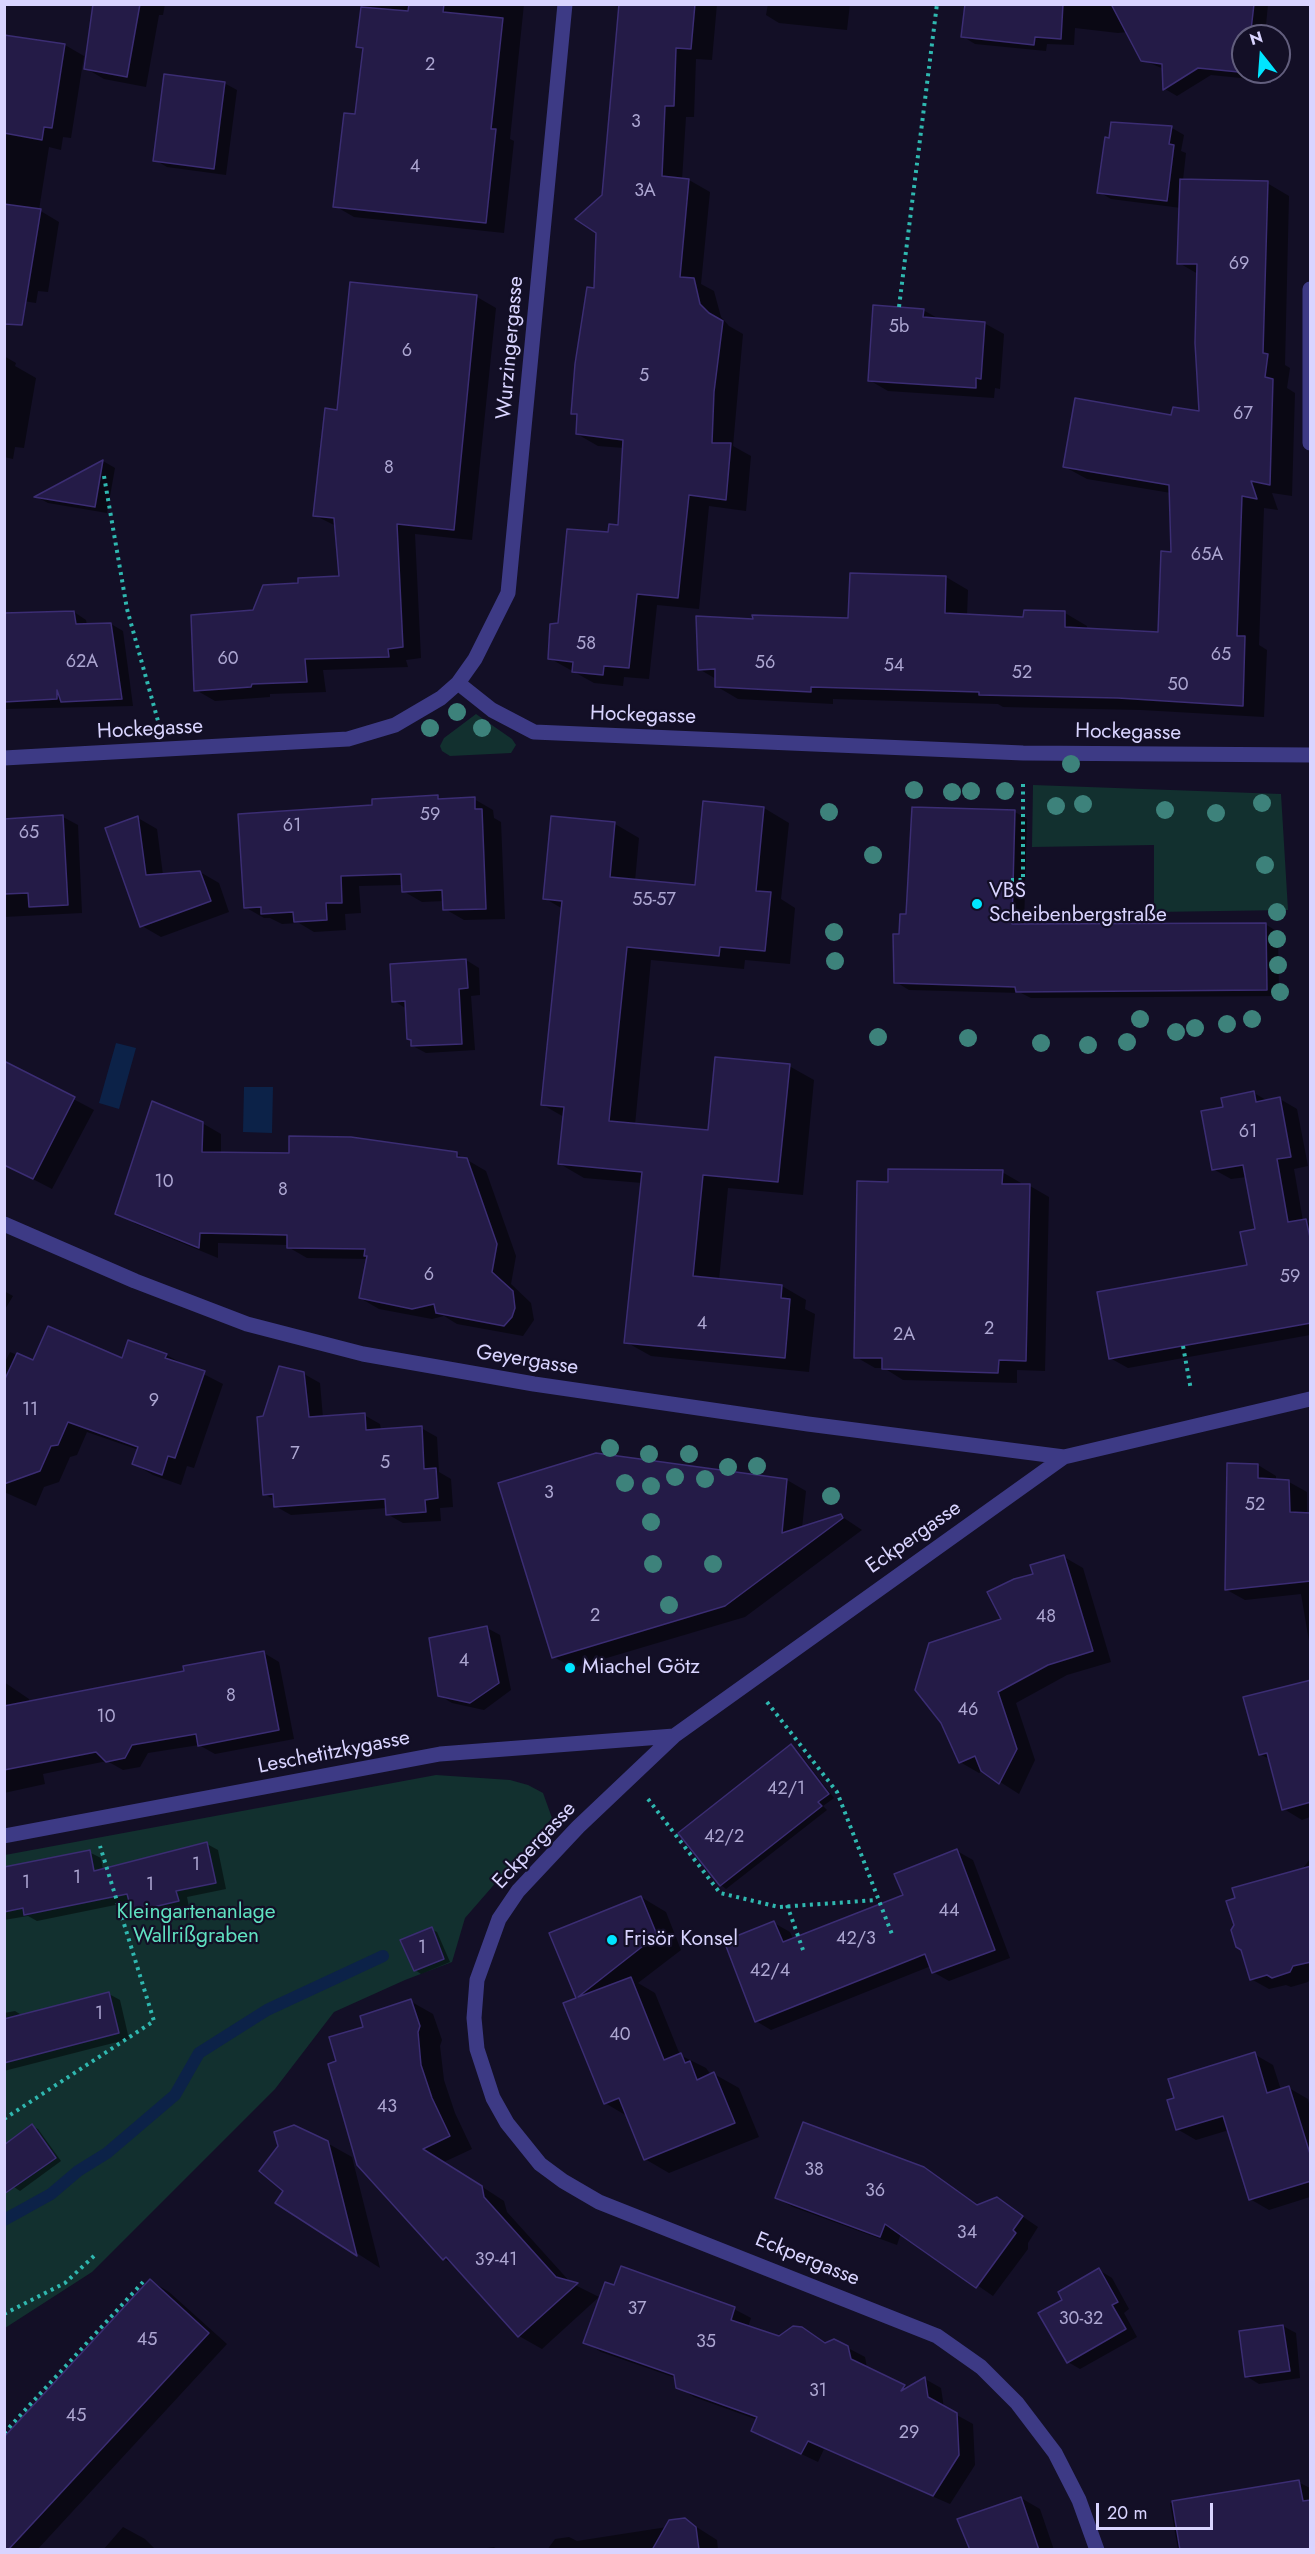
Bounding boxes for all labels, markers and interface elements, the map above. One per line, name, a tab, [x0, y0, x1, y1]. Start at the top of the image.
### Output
north arrow	[1231, 24, 1291, 84]
text: N	[1247, 25, 1266, 51]
house number: 2	[425, 55, 435, 77]
house number: 3	[631, 112, 641, 134]
house number: 4	[410, 157, 420, 179]
house number: 3A	[634, 181, 656, 203]
house number: 69	[1229, 254, 1249, 276]
street label: Wurzingergasse	[492, 275, 530, 421]
house number: 5b	[889, 317, 909, 339]
house number: 6	[402, 341, 412, 363]
house number: 5	[639, 366, 649, 388]
house number: 67	[1233, 404, 1253, 426]
house number: 8	[384, 458, 394, 480]
house number: 65A	[1191, 545, 1223, 567]
house number: 58	[576, 634, 596, 656]
house number: 65	[1211, 645, 1231, 667]
house number: 60	[217, 649, 239, 671]
house number: 62A	[66, 652, 98, 674]
house number: 56	[755, 653, 775, 675]
house number: 54	[884, 656, 904, 678]
house number: 52	[1012, 663, 1032, 685]
house number: 50	[1168, 675, 1188, 697]
street label: Hockegasse	[590, 702, 696, 730]
street label: Hockegasse	[96, 715, 204, 745]
street label: Hockegasse	[1075, 719, 1181, 747]
house number: 59	[420, 805, 440, 827]
house number: 61	[283, 816, 301, 838]
house number: 65	[19, 823, 39, 845]
place label: VBS Scheibenbergstraße	[989, 879, 1167, 929]
house number: 55-57	[632, 890, 676, 912]
marker: VBS Scheibenbergstraße	[970, 897, 984, 911]
house number: 61	[1239, 1122, 1257, 1144]
house number: 10	[155, 1172, 173, 1194]
house number: 8	[278, 1180, 288, 1202]
house number: 6	[424, 1265, 434, 1287]
house number: 59	[1280, 1267, 1300, 1289]
house number: 4	[697, 1314, 707, 1336]
house number: 2	[984, 1319, 994, 1341]
house number: 2A	[893, 1325, 915, 1347]
street label: Geyergasse	[474, 1340, 580, 1382]
house number: 9	[149, 1391, 159, 1413]
house number: 11	[22, 1400, 38, 1422]
house number: 7	[290, 1444, 300, 1466]
house number: 5	[380, 1453, 390, 1475]
house number: 3	[544, 1483, 554, 1505]
house number: 52	[1245, 1495, 1265, 1517]
street label: Eckpergasse	[862, 1496, 966, 1580]
house number: 2	[590, 1606, 600, 1628]
house number: 48	[1036, 1607, 1056, 1629]
house number: 4	[459, 1651, 469, 1673]
place label: Miachel Götz	[582, 1655, 700, 1681]
marker: Miachel Götz	[563, 1661, 577, 1675]
house number: 8	[226, 1686, 236, 1708]
house number: 46	[958, 1700, 978, 1722]
house number: 10	[97, 1707, 115, 1729]
street label: Leschetitzkygasse	[256, 1726, 412, 1780]
house number: 42/1	[767, 1779, 805, 1801]
street label: Eckpergasse	[488, 1797, 582, 1895]
house number: 42/2	[704, 1827, 744, 1849]
house number: 1	[192, 1855, 200, 1877]
house number: 1	[73, 1868, 81, 1890]
house number: 1	[22, 1873, 30, 1895]
house number: 1	[146, 1875, 154, 1897]
park label: Kleingartenanlage Wallrißgraben	[117, 1900, 275, 1950]
house number: 44	[939, 1901, 959, 1923]
place label: Frisör Konsel	[624, 1927, 738, 1953]
house number: 42/3	[836, 1929, 876, 1951]
marker: Frisör Konsel	[605, 1933, 619, 1947]
house number: 1	[418, 1938, 426, 1960]
house number: 42/4	[750, 1961, 790, 1983]
house number: 1	[95, 2004, 103, 2026]
house number: 40	[609, 2025, 631, 2047]
house number: 43	[377, 2097, 397, 2119]
house number: 38	[804, 2160, 824, 2182]
house number: 36	[865, 2181, 885, 2203]
house number: 34	[957, 2223, 977, 2245]
street label: Eckpergasse	[751, 2228, 863, 2292]
house number: 39-41	[475, 2250, 517, 2272]
house number: 37	[627, 2299, 647, 2321]
house number: 30-32	[1059, 2309, 1103, 2331]
house number: 45	[137, 2330, 157, 2352]
house number: 35	[696, 2332, 716, 2354]
house number: 31	[809, 2381, 827, 2403]
house number: 45	[66, 2406, 86, 2428]
house number: 29	[899, 2423, 919, 2445]
scale bar	[1099, 2491, 1216, 2529]
text: 20 m	[1107, 2500, 1147, 2526]

